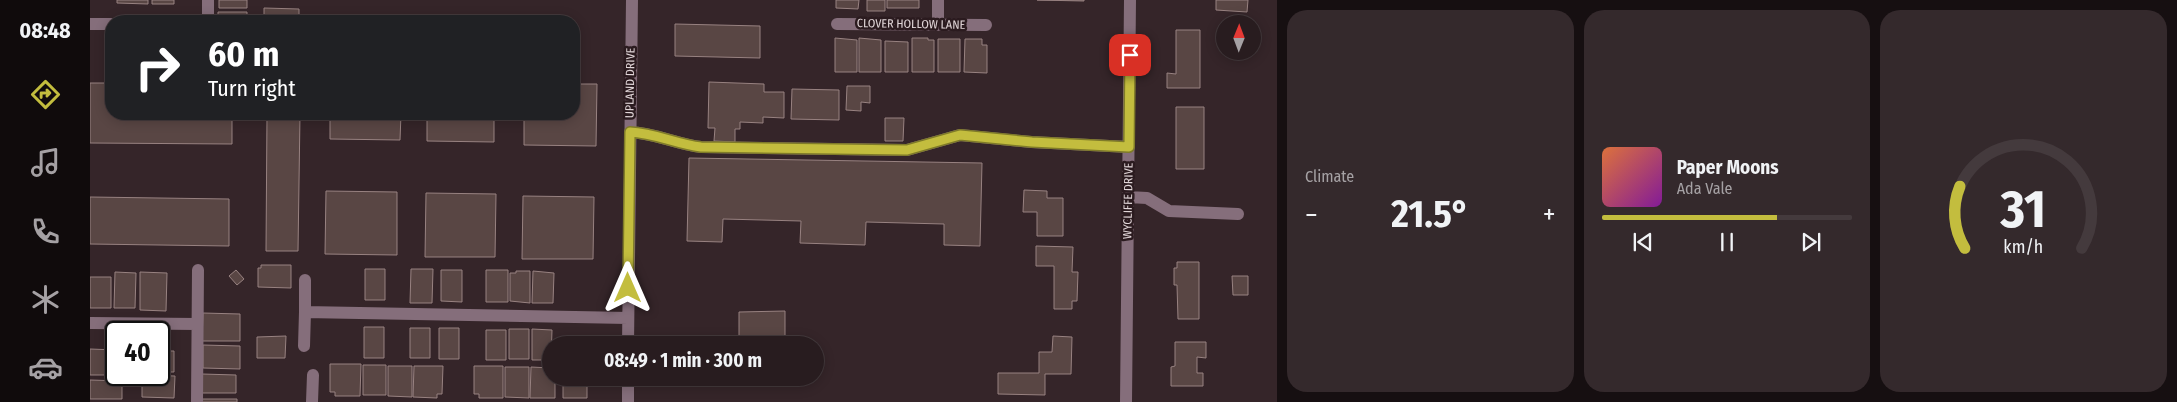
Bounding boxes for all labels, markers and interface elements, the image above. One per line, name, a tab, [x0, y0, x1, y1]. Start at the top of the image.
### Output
north arrow	[1216, 15, 1261, 60]
map controls	[1216, 15, 1261, 60]
street label: CLOVER HOLLOW LANE	[857, 16, 966, 32]
text: 08:48	[19, 17, 71, 44]
text: 60 m	[208, 33, 279, 75]
pin	[1109, 34, 1151, 76]
icon: right	[125, 35, 190, 100]
icon: arrive	[1116, 41, 1144, 69]
street label: UPLAND DRIVE	[622, 47, 638, 118]
text: Turn right	[208, 75, 296, 102]
icon: directions	[28, 77, 63, 112]
icon: music	[28, 145, 63, 180]
text: Paper Moons	[1677, 156, 1779, 179]
street label: WYCLIFFE DRIVE	[1120, 162, 1136, 239]
text: Climate	[1305, 167, 1354, 186]
text: 31	[2000, 178, 2046, 241]
text: Ada Vale	[1677, 179, 1732, 198]
text: 21.5°	[1391, 191, 1469, 237]
text: −	[1305, 198, 1318, 231]
text: +	[1543, 198, 1556, 231]
icon: phone	[28, 214, 63, 249]
icon: previous	[1629, 228, 1657, 256]
icon: pause	[1713, 228, 1741, 256]
icon: next	[1797, 228, 1825, 256]
text: km/h	[2004, 236, 2044, 258]
position arrow	[601, 261, 653, 313]
icon: climate	[28, 282, 63, 317]
speed limit sign: 40	[105, 321, 170, 386]
text: 08:49 · 1 min · 300 m	[604, 349, 762, 372]
icon: car	[28, 350, 63, 385]

